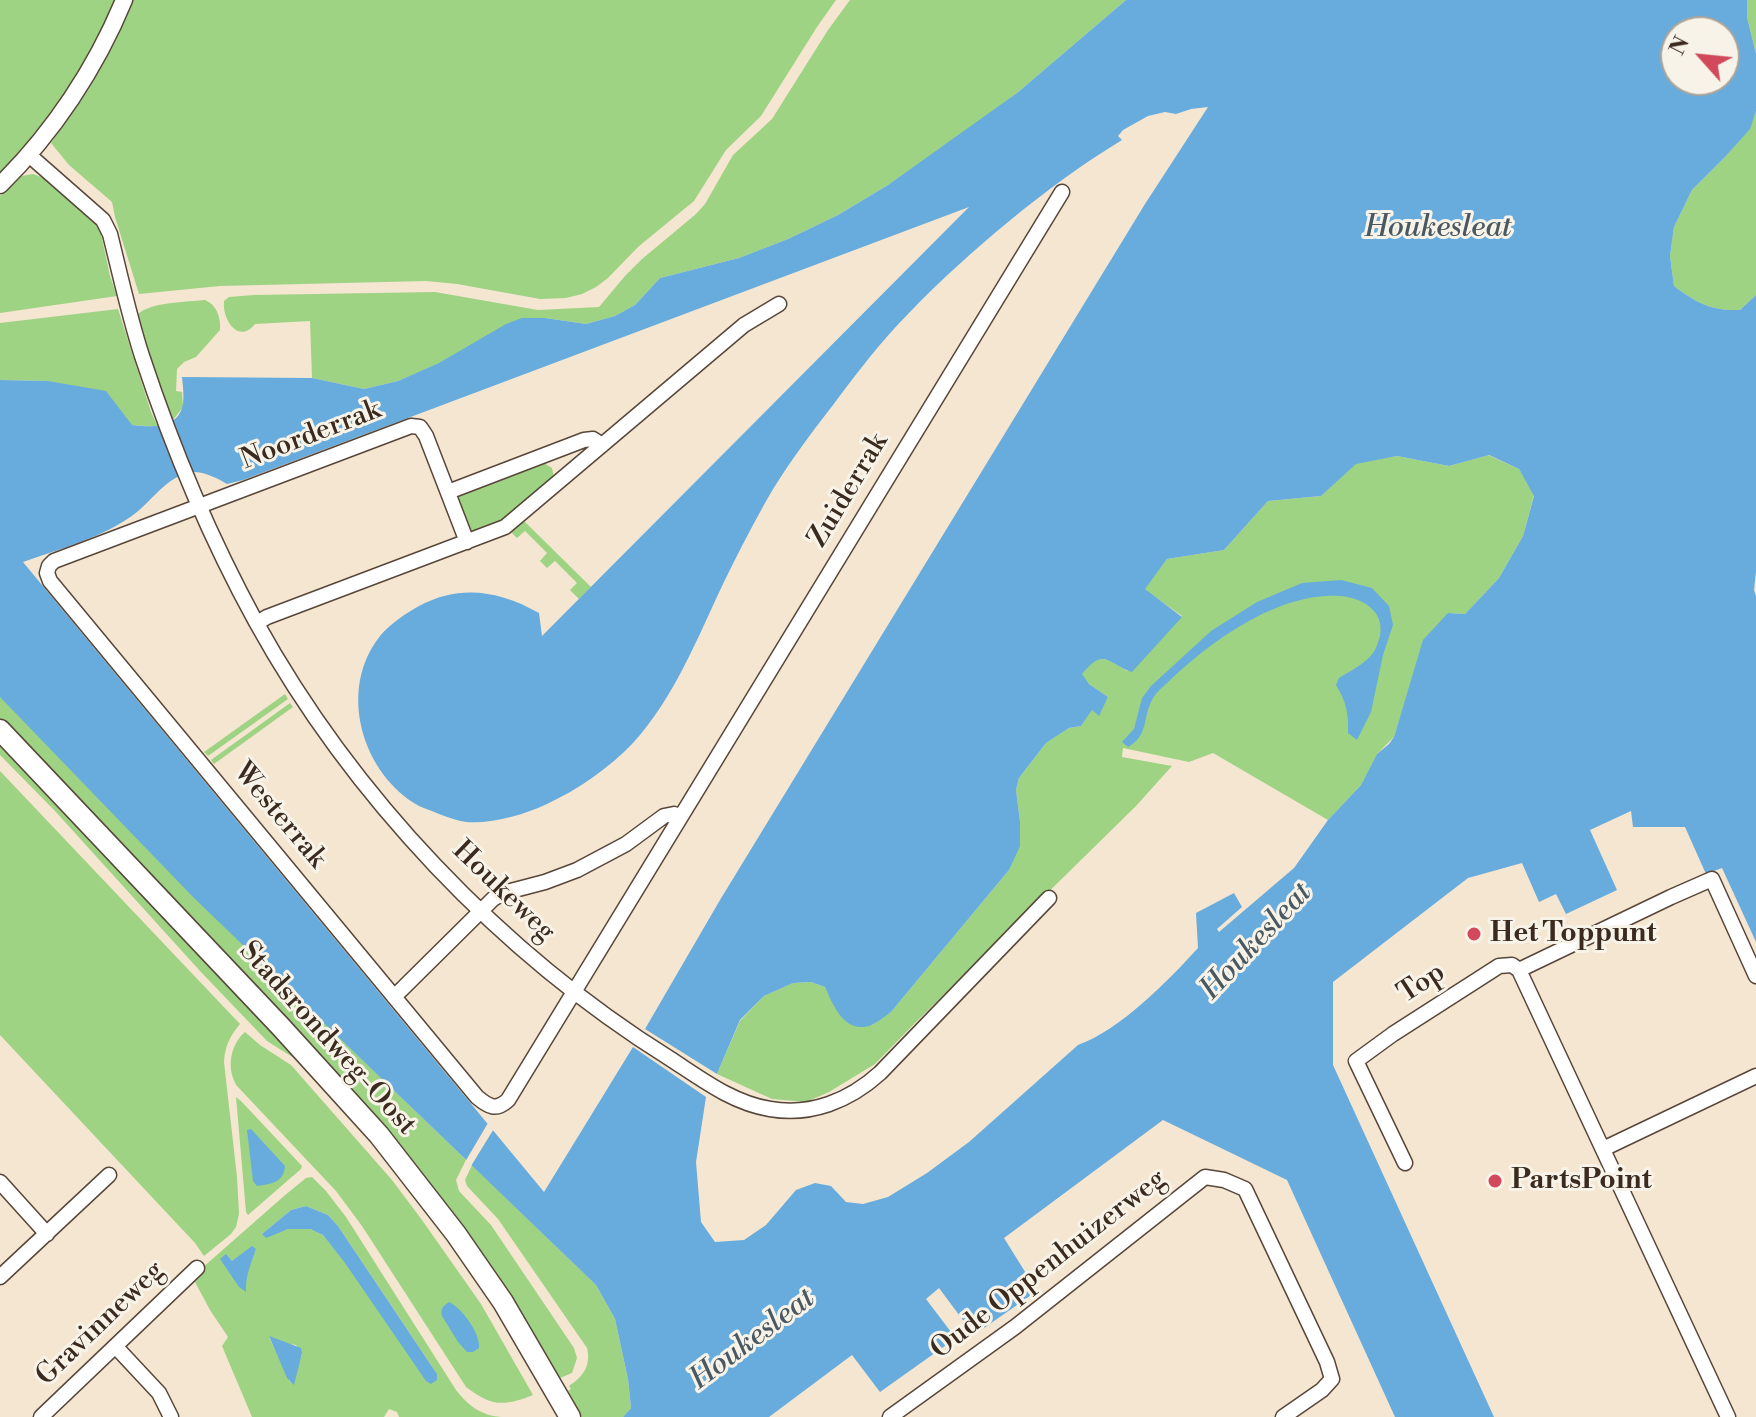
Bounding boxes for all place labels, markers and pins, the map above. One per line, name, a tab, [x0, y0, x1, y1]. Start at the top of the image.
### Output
place label: Het Toppunt	[1490, 917, 1656, 951]
marker: Het Toppunt	[1465, 925, 1483, 943]
place label: PartsPoint	[1511, 1164, 1652, 1198]
marker: PartsPoint	[1486, 1172, 1504, 1190]

